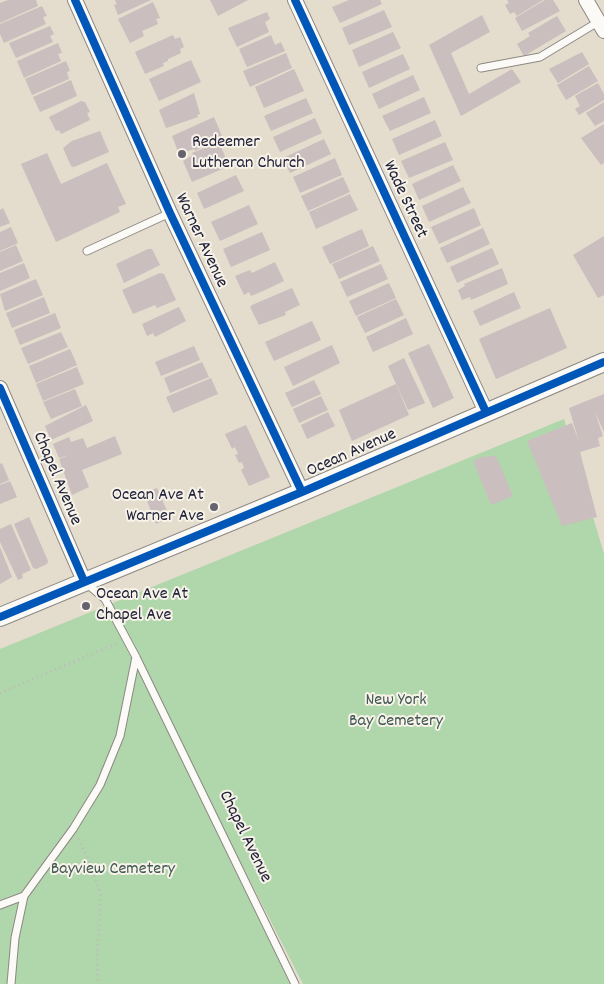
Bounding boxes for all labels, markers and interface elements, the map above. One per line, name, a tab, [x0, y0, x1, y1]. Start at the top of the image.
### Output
place label: Redeemer Lutheran Church	[192, 133, 305, 176]
marker: Redeemer Lutheran Church	[176, 148, 188, 160]
street label: Wade Street	[377, 158, 431, 242]
street label: Warner Avenue	[169, 190, 231, 292]
street label: Ocean Avenue	[304, 425, 400, 483]
street label: Chapel Avenue	[27, 429, 85, 529]
place label: Ocean Ave At Warner Ave	[112, 486, 204, 528]
marker: Ocean Ave At Warner Ave	[208, 501, 220, 513]
place label: Ocean Ave At Chapel Ave	[96, 585, 188, 628]
marker: Ocean Ave At Chapel Ave	[80, 600, 92, 612]
park label: New York Bay Cemetery	[349, 691, 443, 734]
street label: Chapel Avenue	[212, 788, 276, 886]
park label: Bayview Cemetery	[51, 860, 175, 882]

